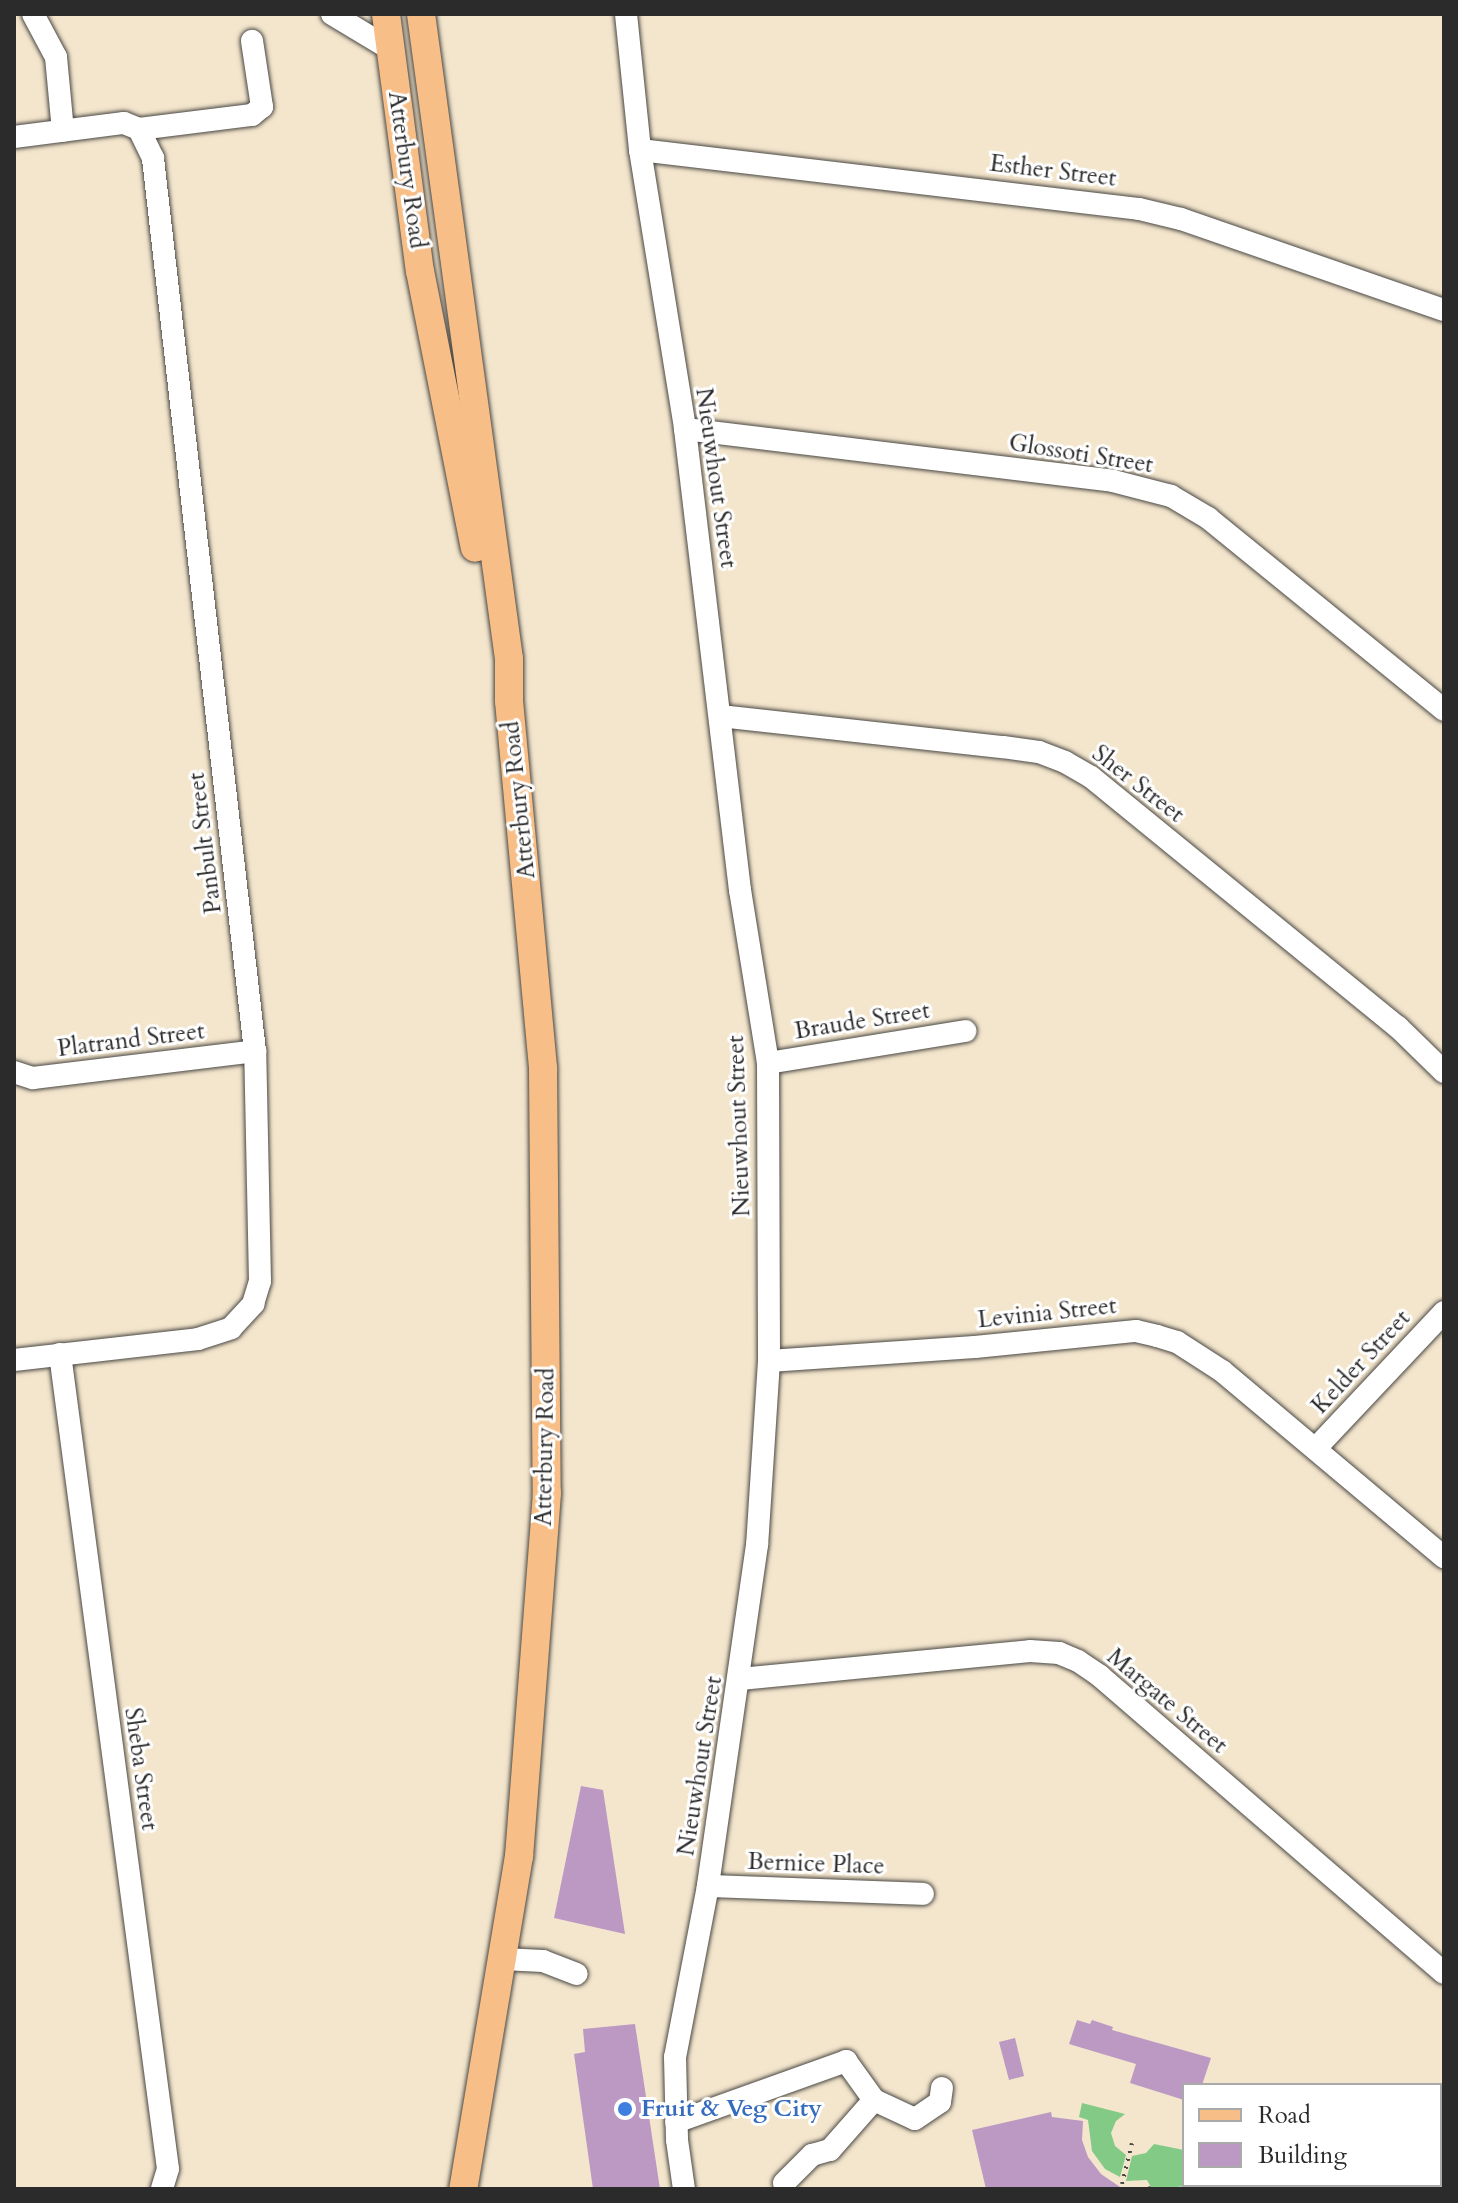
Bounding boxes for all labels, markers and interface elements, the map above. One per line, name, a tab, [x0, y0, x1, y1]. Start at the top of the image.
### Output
street label: Atterbury Road	[382, 89, 432, 251]
street label: Esther Street	[988, 149, 1118, 193]
street label: Nieuwhout Street	[689, 386, 743, 570]
street label: Glossoti Street	[1007, 428, 1155, 480]
street label: Atterbury Road	[496, 720, 542, 880]
street label: Sher Street	[1086, 739, 1190, 829]
street label: Panbult Street	[182, 771, 228, 915]
street label: Braude Street	[792, 996, 932, 1046]
street label: Platrand Street	[56, 1017, 206, 1063]
street label: Nieuwhout Street	[721, 1035, 757, 1217]
street label: Levinia Street	[976, 1291, 1118, 1335]
street label: Kelder Street	[1306, 1304, 1416, 1420]
street label: Atterbury Road	[529, 1367, 561, 1527]
street label: Margate Street	[1101, 1642, 1233, 1760]
street label: Nieuwhout Street	[672, 1674, 728, 1858]
street label: Sheba Street	[118, 1706, 164, 1832]
street label: Bernice Place	[747, 1847, 885, 1881]
legend	[1182, 2083, 1442, 2187]
place label: Fruit & Veg City	[641, 2095, 822, 2123]
text: Road	[1258, 2099, 1311, 2132]
marker: Fruit & Veg City	[616, 2100, 634, 2118]
text: Building	[1258, 2139, 1347, 2172]

